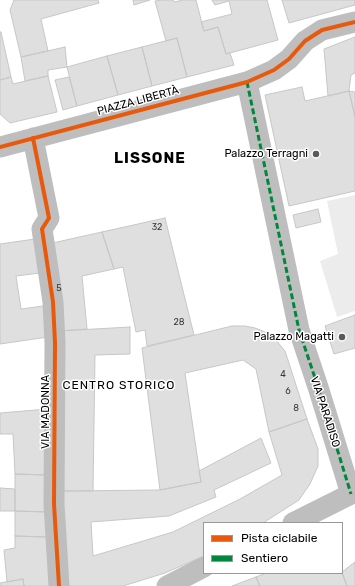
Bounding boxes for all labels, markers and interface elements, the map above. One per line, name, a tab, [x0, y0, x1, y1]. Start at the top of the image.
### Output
street label: PIAZZA LIBERTÀ	[96, 84, 180, 118]
place label: Palazzo Terragni	[224, 147, 308, 161]
marker: Palazzo Terragni	[311, 149, 321, 159]
district label: LISSONE	[114, 150, 186, 168]
house number: 32	[152, 222, 162, 232]
house number: 5	[56, 283, 62, 293]
house number: 28	[173, 317, 185, 327]
place label: Palazzo Magatti	[253, 330, 334, 344]
marker: Palazzo Magatti	[337, 332, 347, 342]
house number: 4	[280, 369, 286, 379]
street label: VIA MADONNA	[39, 375, 53, 449]
street label: VIA PARADISO	[307, 375, 343, 449]
district label: CENTRO STORICO	[63, 379, 175, 393]
house number: 6	[285, 386, 291, 396]
house number: 8	[293, 403, 299, 413]
legend	[203, 522, 343, 574]
text: Pista ciclabile	[241, 531, 317, 545]
text: Sentiero	[241, 551, 288, 565]

